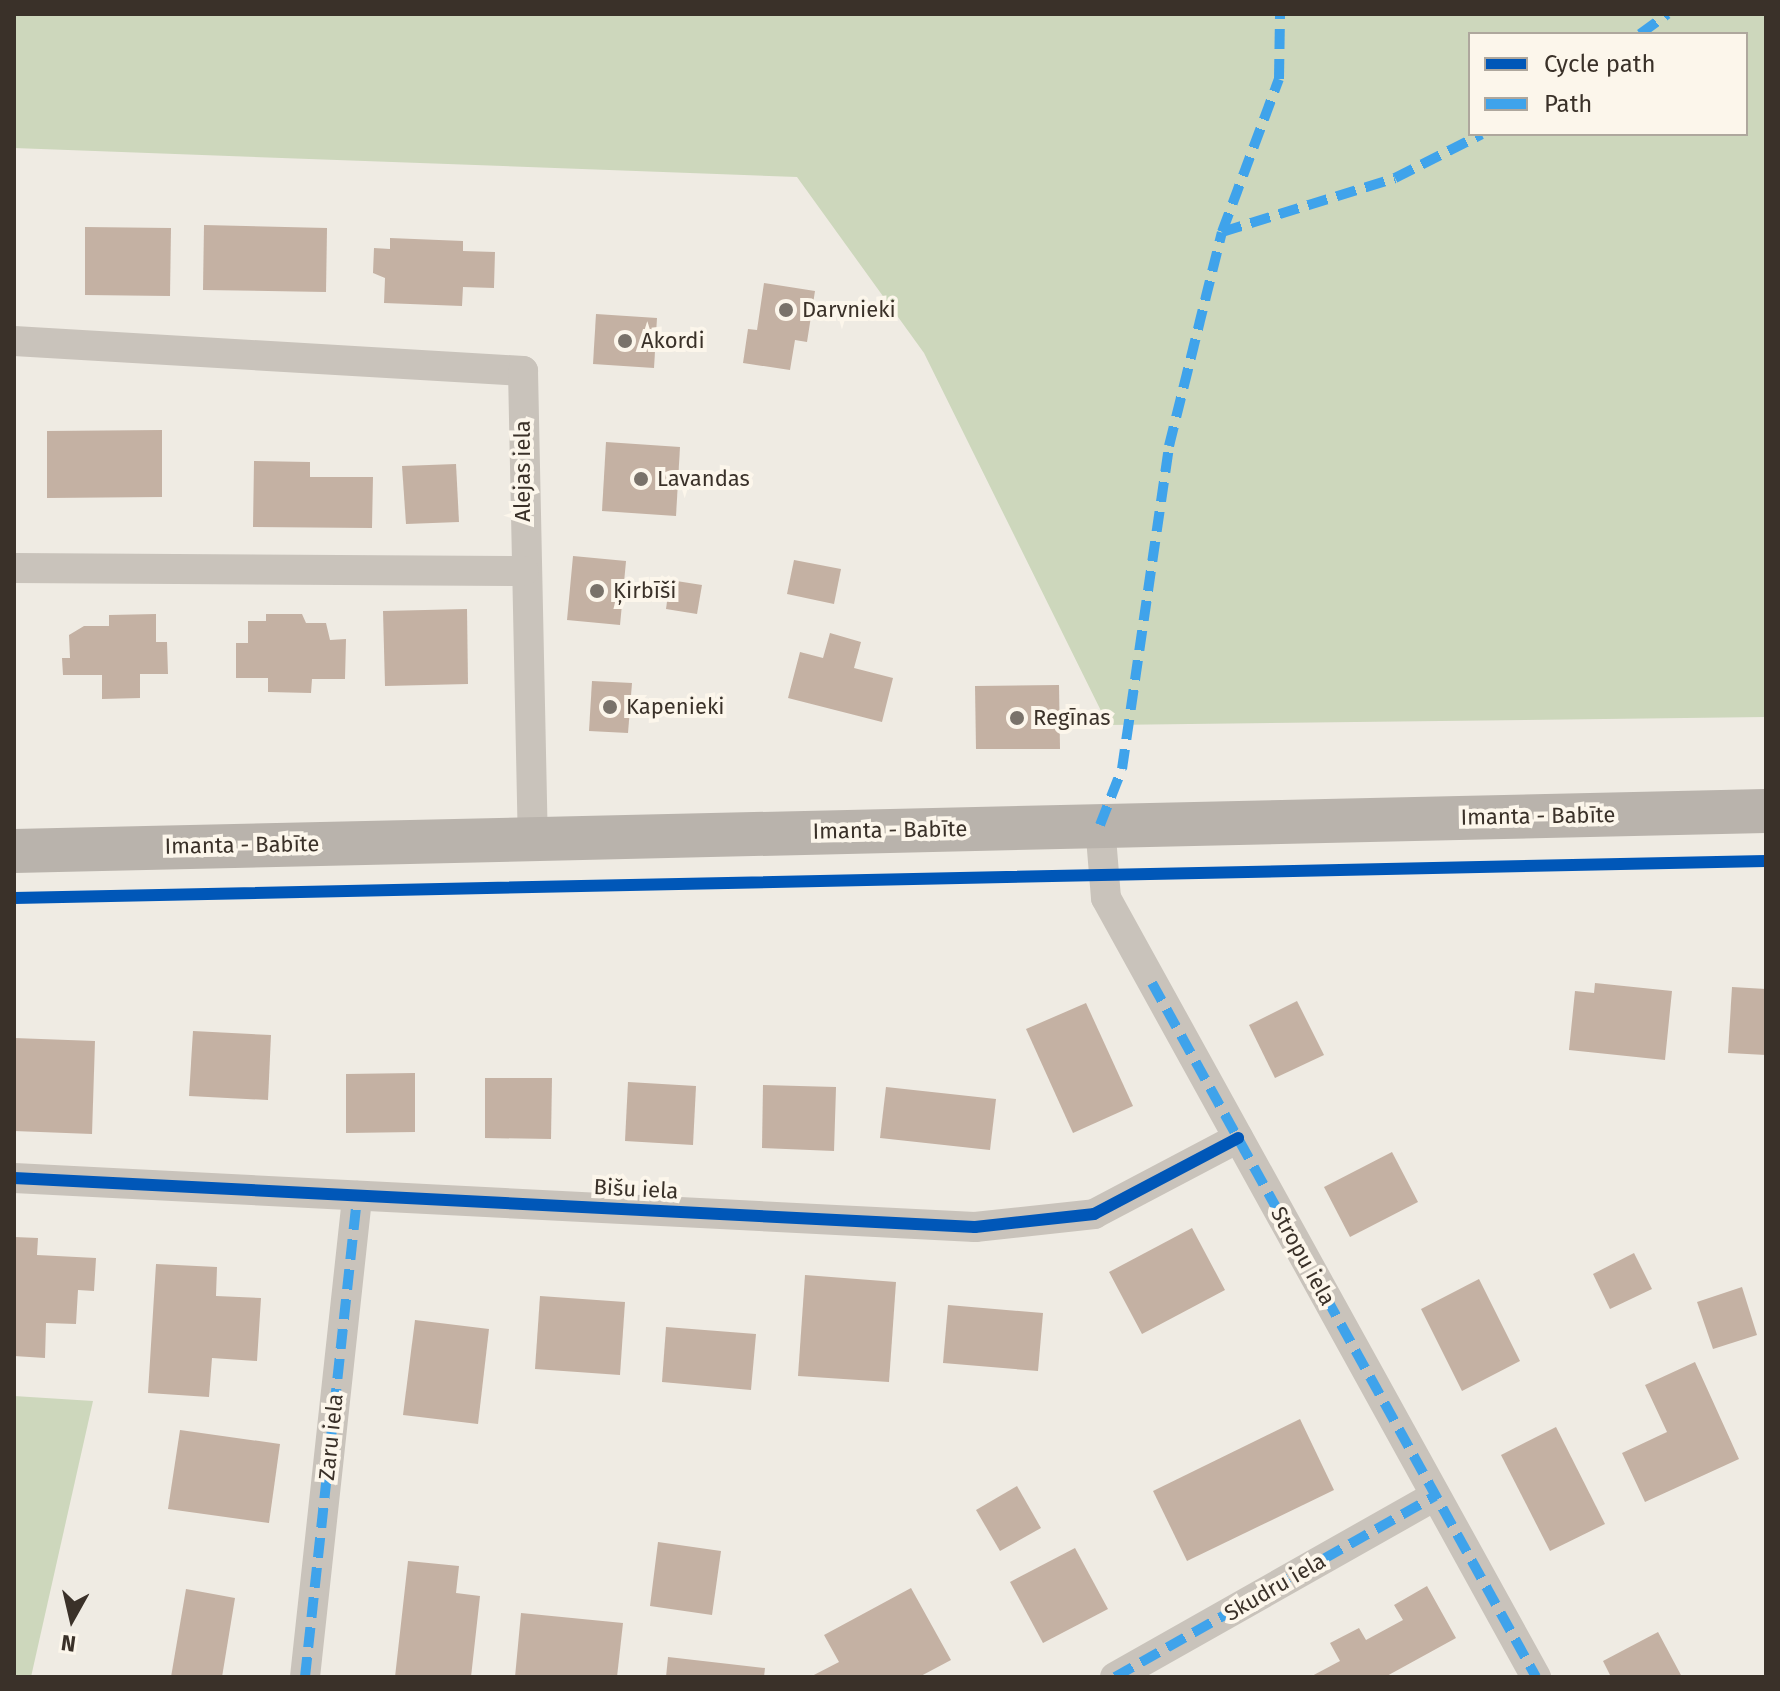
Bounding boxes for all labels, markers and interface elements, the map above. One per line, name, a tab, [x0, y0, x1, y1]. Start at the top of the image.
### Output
legend	[1468, 32, 1748, 136]
text: Cycle path	[1544, 50, 1656, 78]
text: Path	[1544, 90, 1592, 118]
place label: Darvnieki	[802, 297, 896, 323]
marker: Darvnieki	[777, 301, 795, 319]
place label: Akordi	[641, 328, 705, 354]
marker: Akordi	[616, 332, 634, 350]
street label: Alejas iela	[510, 420, 536, 522]
place label: Lavandas	[657, 466, 750, 492]
marker: Lavandas	[632, 470, 650, 488]
place label: Ķirbīši	[613, 578, 676, 604]
marker: Ķirbīši	[588, 582, 606, 600]
place label: Kapenieki	[626, 694, 724, 720]
marker: Kapenieki	[601, 698, 619, 716]
place label: Regīnas	[1033, 705, 1111, 731]
marker: Regīnas	[1008, 709, 1026, 727]
street label: Imanta - Babīte	[1460, 801, 1616, 831]
street label: Imanta - Babīte	[812, 815, 968, 845]
street label: Imanta - Babīte	[164, 830, 320, 860]
street label: Bišu iela	[593, 1174, 679, 1204]
street label: Stropu iela	[1265, 1202, 1341, 1310]
street label: Zaru iela	[313, 1392, 349, 1482]
street label: Skudru iela	[1220, 1547, 1330, 1627]
north arrow	[32, 1579, 112, 1659]
text: N	[59, 1629, 78, 1658]

